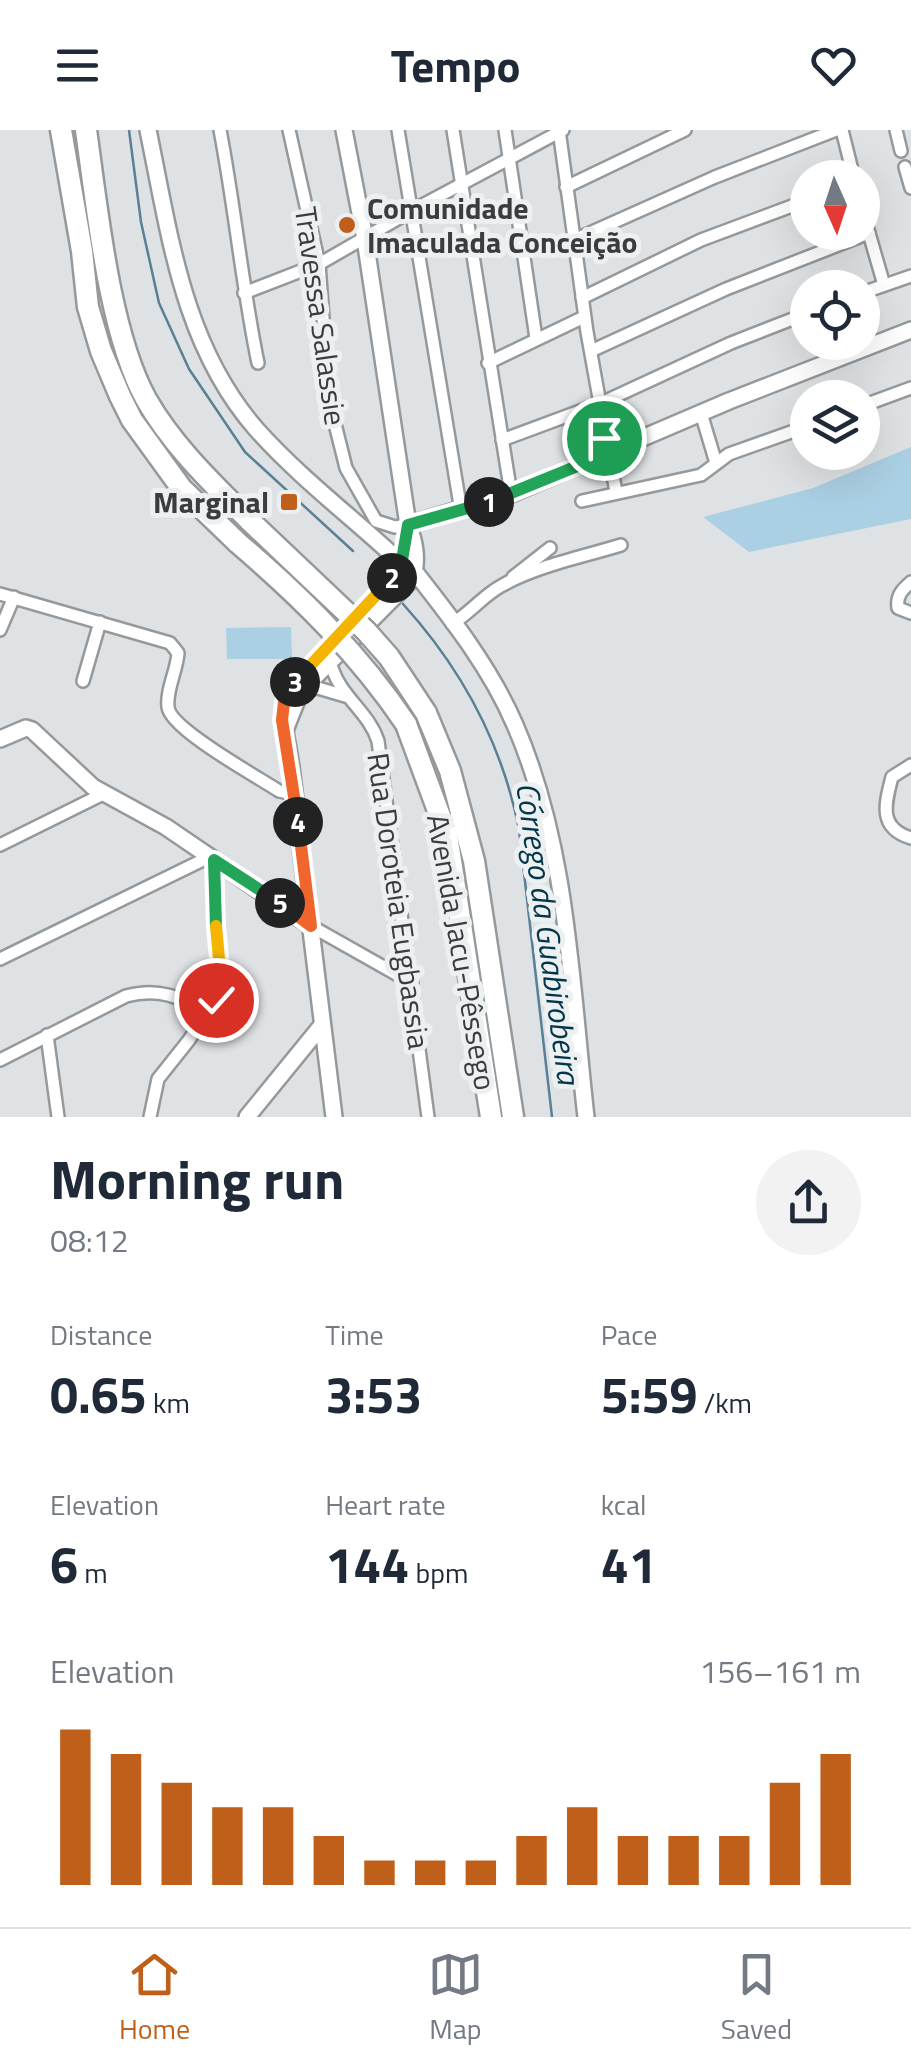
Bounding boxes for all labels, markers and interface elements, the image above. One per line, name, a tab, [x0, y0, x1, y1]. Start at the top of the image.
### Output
text: Tempo	[391, 31, 520, 99]
icon: menu	[50, 38, 105, 93]
icon: heart	[806, 38, 861, 93]
north arrow	[790, 160, 880, 250]
map controls	[790, 160, 880, 470]
place label: Comunidade Imaculada Conceição	[367, 185, 637, 265]
street label: Travessa Salassie	[283, 204, 359, 428]
marker: Comunidade Imaculada Conceição	[336, 214, 358, 236]
button: locate	[790, 270, 880, 360]
button: layers	[790, 380, 880, 470]
pin	[562, 396, 647, 481]
icon: arrive	[577, 411, 632, 466]
pin: 1	[464, 477, 514, 527]
place label: Marginal	[153, 479, 269, 525]
text: 1	[481, 480, 497, 523]
marker: Marginal	[278, 491, 300, 513]
pin: 2	[367, 553, 417, 603]
text: 2	[384, 556, 400, 599]
pin: 3	[270, 657, 320, 707]
text: 3	[287, 660, 303, 703]
street label: Rua Doroteia Eugbassia	[355, 750, 443, 1052]
water label: Córrego da Guabirobeira	[504, 779, 594, 1089]
pin: 4	[273, 797, 323, 847]
text: 4	[290, 800, 306, 843]
street label: Avenida Jacu-Pêssego	[415, 810, 509, 1094]
pin: 5	[255, 878, 305, 928]
text: 5	[272, 881, 288, 924]
pin	[174, 958, 259, 1043]
icon: check	[189, 973, 244, 1028]
text: Morning run	[50, 1137, 344, 1220]
button: share	[756, 1150, 861, 1255]
text: 08:12	[50, 1216, 129, 1264]
text: Distance	[50, 1313, 152, 1356]
text: Time	[325, 1313, 384, 1356]
text: Pace	[601, 1313, 657, 1356]
text: 0.65	[50, 1356, 147, 1432]
text: 3:53	[325, 1356, 422, 1432]
text: 5:59	[601, 1356, 697, 1432]
text: km	[147, 1381, 190, 1424]
text: /km	[697, 1381, 752, 1424]
text: Elevation	[50, 1483, 159, 1526]
text: Heart rate	[325, 1483, 446, 1526]
text: kcal	[601, 1483, 646, 1526]
text: 6	[50, 1526, 78, 1602]
text: 144	[325, 1526, 409, 1602]
text: 41	[601, 1526, 657, 1602]
text: m	[78, 1551, 108, 1594]
text: bpm	[409, 1551, 468, 1594]
text: Elevation	[50, 1647, 174, 1695]
text: 156–161 m	[699, 1647, 861, 1695]
tab: Home	[119, 1947, 190, 2050]
tab: Map	[428, 1947, 483, 2050]
tab: Saved	[721, 1947, 792, 2050]

